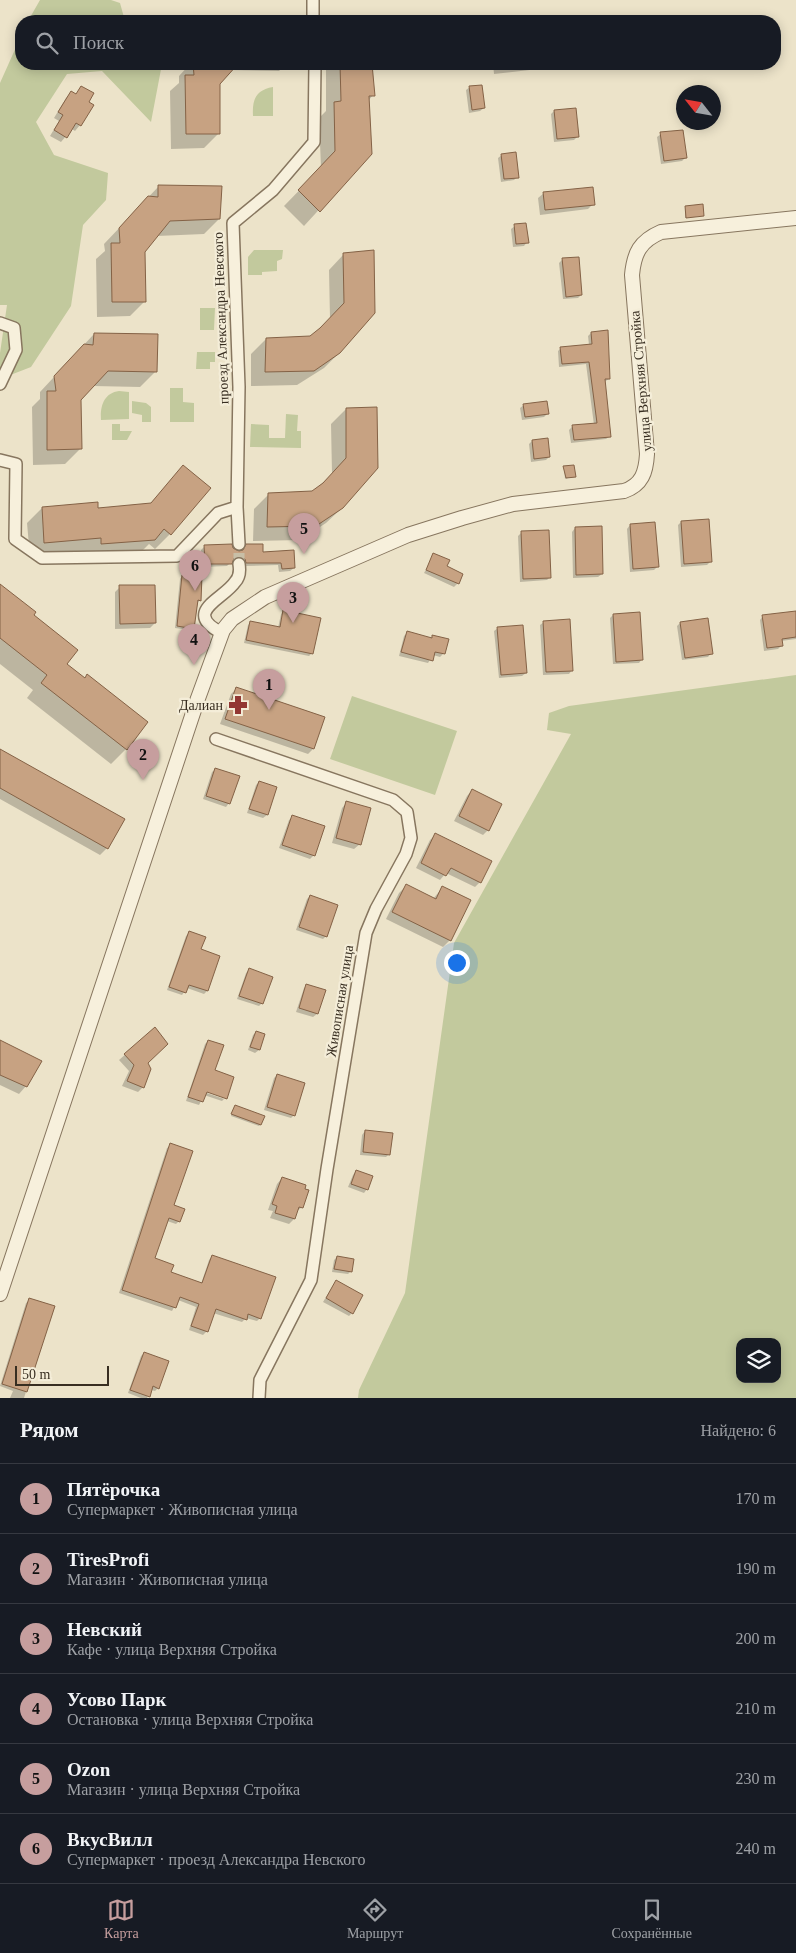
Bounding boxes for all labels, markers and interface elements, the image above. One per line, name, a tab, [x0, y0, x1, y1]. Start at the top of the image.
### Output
search box	[15, 15, 781, 70]
icon: search	[33, 29, 61, 57]
text: Поиск	[73, 32, 124, 53]
north arrow	[676, 85, 721, 130]
street label: проезд Александра Невского	[210, 232, 232, 404]
street label: улица Верхняя Стройка	[627, 309, 655, 452]
pin: 5	[288, 513, 320, 554]
pin: 6	[179, 550, 211, 591]
pin: 3	[277, 582, 309, 623]
pin: 4	[178, 624, 210, 665]
pin: 1	[253, 669, 285, 710]
pharmacy icon: Далиан	[227, 694, 249, 716]
place label: Далиан	[179, 698, 224, 713]
pin: 2	[127, 739, 159, 780]
street label: Живописная улица	[324, 943, 356, 1058]
your location	[444, 950, 470, 976]
map controls	[736, 1338, 781, 1383]
button: layers	[736, 1338, 781, 1383]
scale bar	[15, 1363, 109, 1386]
text: 50 m	[22, 1367, 50, 1382]
text: Рядом	[20, 1418, 79, 1442]
text: Найдено: 6	[701, 1422, 776, 1439]
text: Пятёрочка	[67, 1479, 160, 1500]
text: 1	[32, 1490, 40, 1507]
text: 170 m	[736, 1490, 776, 1507]
text: Супермаркет · Живописная улица	[67, 1501, 298, 1518]
text: TiresProfi	[67, 1549, 149, 1570]
text: 2	[32, 1560, 40, 1577]
text: 190 m	[736, 1560, 776, 1577]
text: Магазин · Живописная улица	[67, 1571, 268, 1588]
text: Невский	[67, 1619, 142, 1640]
text: 3	[32, 1630, 40, 1647]
text: 200 m	[736, 1630, 776, 1647]
text: Кафе · улица Верхняя Стройка	[67, 1641, 277, 1658]
text: Усово Парк	[67, 1689, 167, 1710]
text: 4	[32, 1700, 40, 1717]
text: 210 m	[736, 1700, 776, 1717]
text: Остановка · улица Верхняя Стройка	[67, 1711, 313, 1728]
text: Ozon	[67, 1759, 110, 1780]
text: 5	[32, 1770, 40, 1787]
text: 230 m	[736, 1770, 776, 1787]
text: Магазин · улица Верхняя Стройка	[67, 1781, 300, 1798]
text: ВкусВилл	[67, 1829, 153, 1850]
text: 6	[32, 1840, 40, 1857]
text: 240 m	[736, 1840, 776, 1857]
text: Супермаркет · проезд Александра Невского	[67, 1851, 365, 1868]
tab: Карта	[104, 1896, 139, 1942]
tab: Маршрут	[347, 1896, 403, 1942]
tab: Сохранённые	[611, 1896, 692, 1942]

